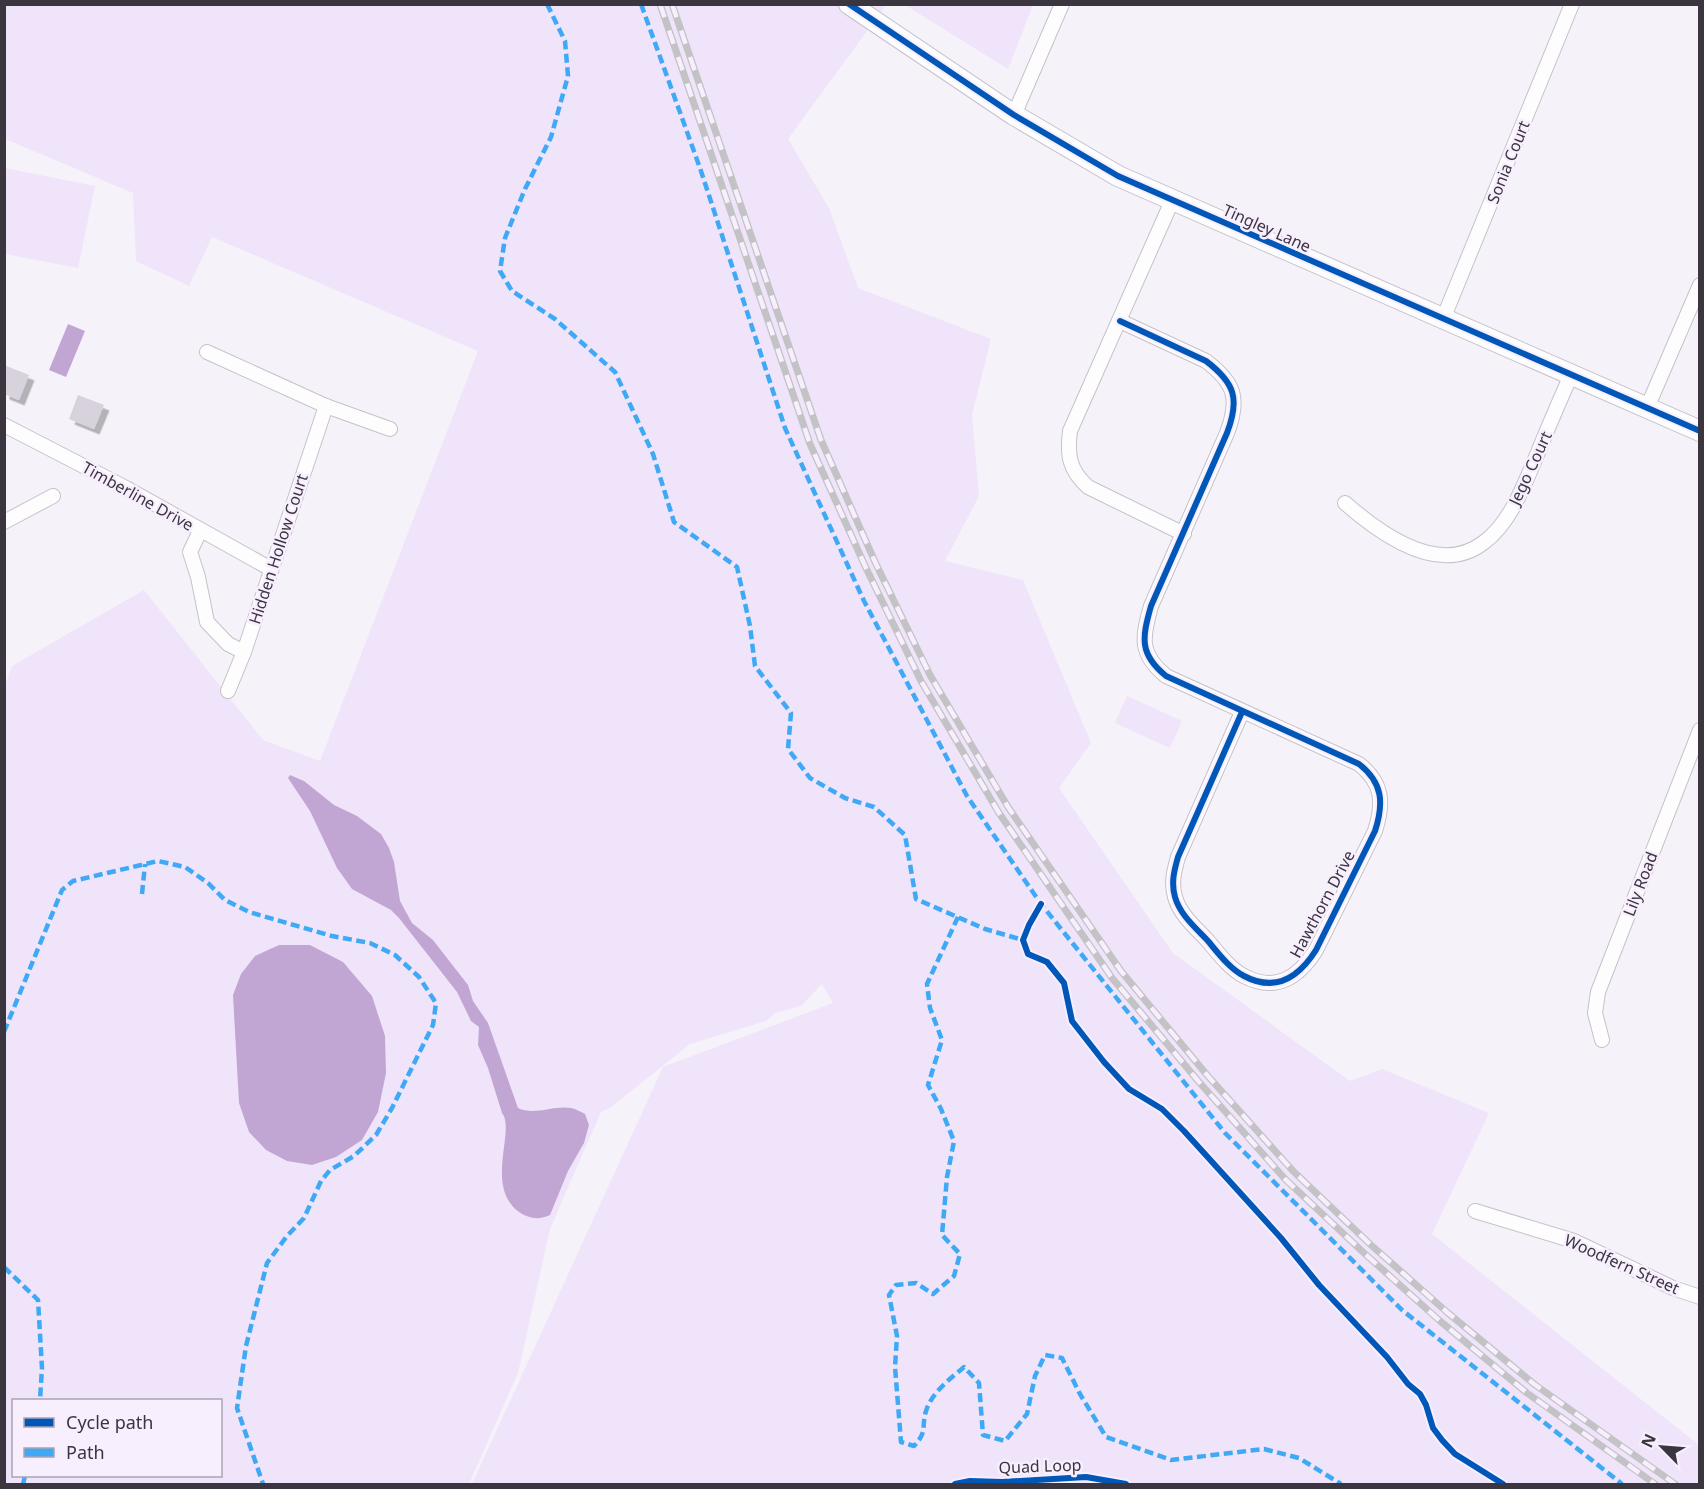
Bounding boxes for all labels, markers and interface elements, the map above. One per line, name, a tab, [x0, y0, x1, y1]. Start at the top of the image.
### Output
street label: Sonia Court	[1481, 117, 1535, 207]
street label: Tingley Lane	[1220, 199, 1314, 257]
street label: Jego Court	[1502, 427, 1557, 510]
street label: Timberline Drive	[78, 456, 198, 536]
street label: Hidden Hollow Court	[243, 471, 313, 627]
street label: Hawthorn Drive	[1284, 846, 1360, 962]
street label: Lily Road	[1618, 849, 1662, 919]
street label: Woodfern Street	[1561, 1229, 1683, 1299]
legend	[12, 1399, 222, 1477]
text: Cycle path	[66, 1410, 153, 1434]
north arrow	[1632, 1417, 1692, 1477]
text: N	[1636, 1430, 1661, 1451]
text: Path	[66, 1440, 105, 1464]
street label: Quad Loop	[998, 1454, 1082, 1478]

